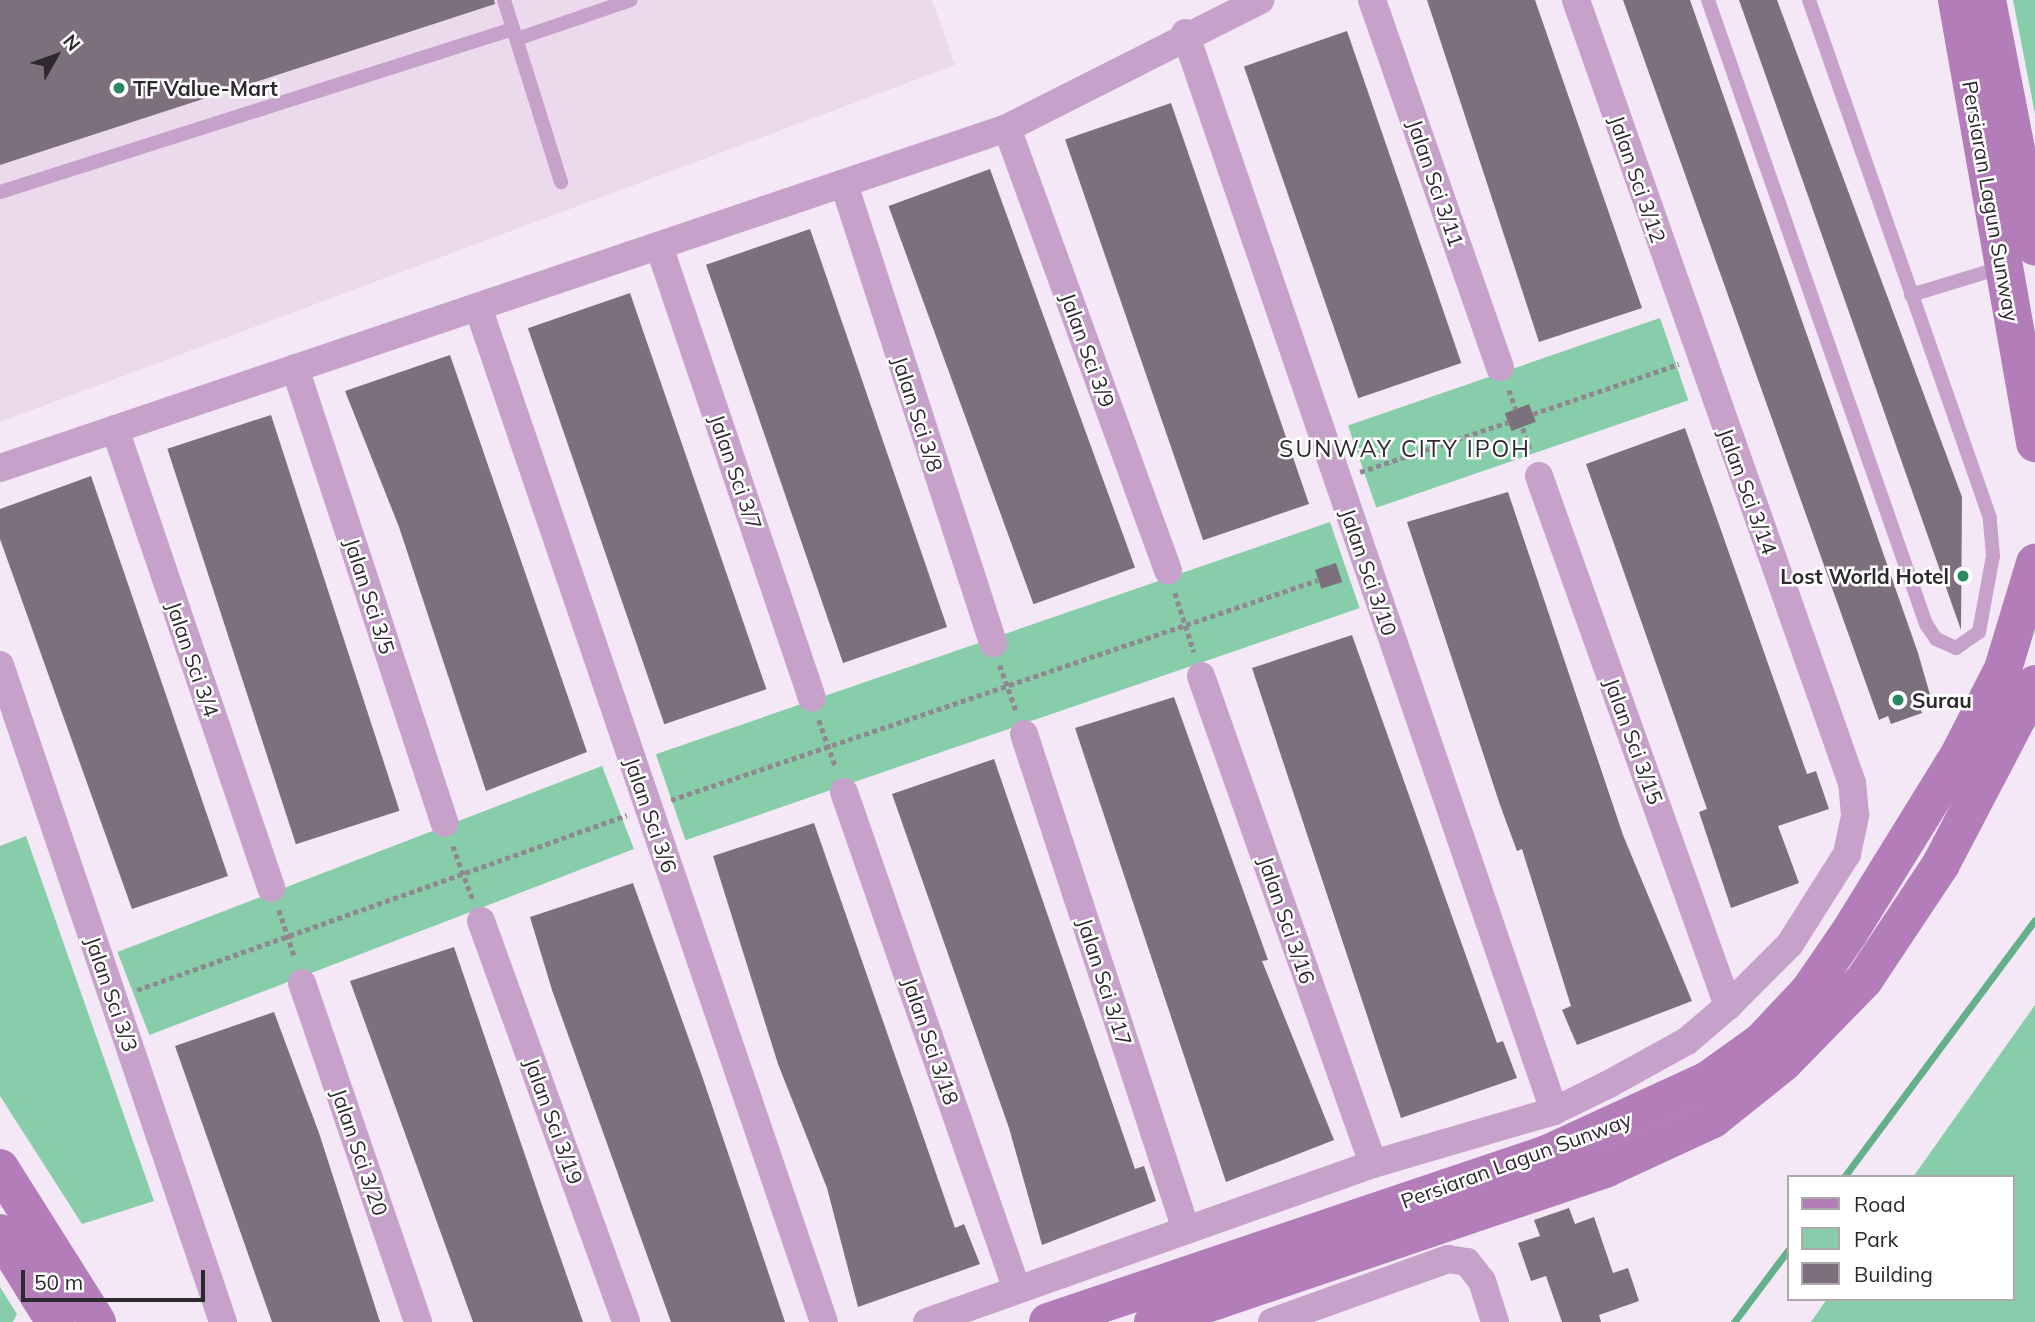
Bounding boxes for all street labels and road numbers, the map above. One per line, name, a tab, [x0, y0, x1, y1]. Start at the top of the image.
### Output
street label: Persiaran Lagun Sunway	[1957, 79, 2025, 323]
street label: Jalan Sci 3/12	[1604, 112, 1672, 246]
street label: Jalan Sci 3/11	[1402, 116, 1470, 250]
street label: Jalan Sci 3/9	[1056, 289, 1120, 411]
street label: Jalan Sci 3/8	[887, 353, 949, 475]
street label: Jalan Sci 3/7	[705, 411, 767, 533]
street label: Jalan Sci 3/14	[1713, 424, 1783, 558]
street label: Jalan Sci 3/10	[1335, 505, 1403, 639]
street label: Jalan Sci 3/5	[339, 535, 401, 657]
street label: Jalan Sci 3/4	[162, 598, 224, 720]
street label: Jalan Sci 3/15	[1599, 674, 1669, 808]
street label: Jalan Sci 3/6	[620, 754, 682, 876]
street label: Jalan Sci 3/16	[1253, 853, 1321, 987]
street label: Jalan Sci 3/17	[1073, 915, 1137, 1049]
street label: Jalan Sci 3/3	[81, 933, 143, 1055]
street label: Jalan Sci 3/18	[897, 974, 965, 1108]
street label: Jalan Sci 3/19	[519, 1054, 589, 1188]
street label: Jalan Sci 3/20	[326, 1085, 394, 1219]
street label: Persiaran Lagun Sunway	[1397, 1106, 1635, 1214]

